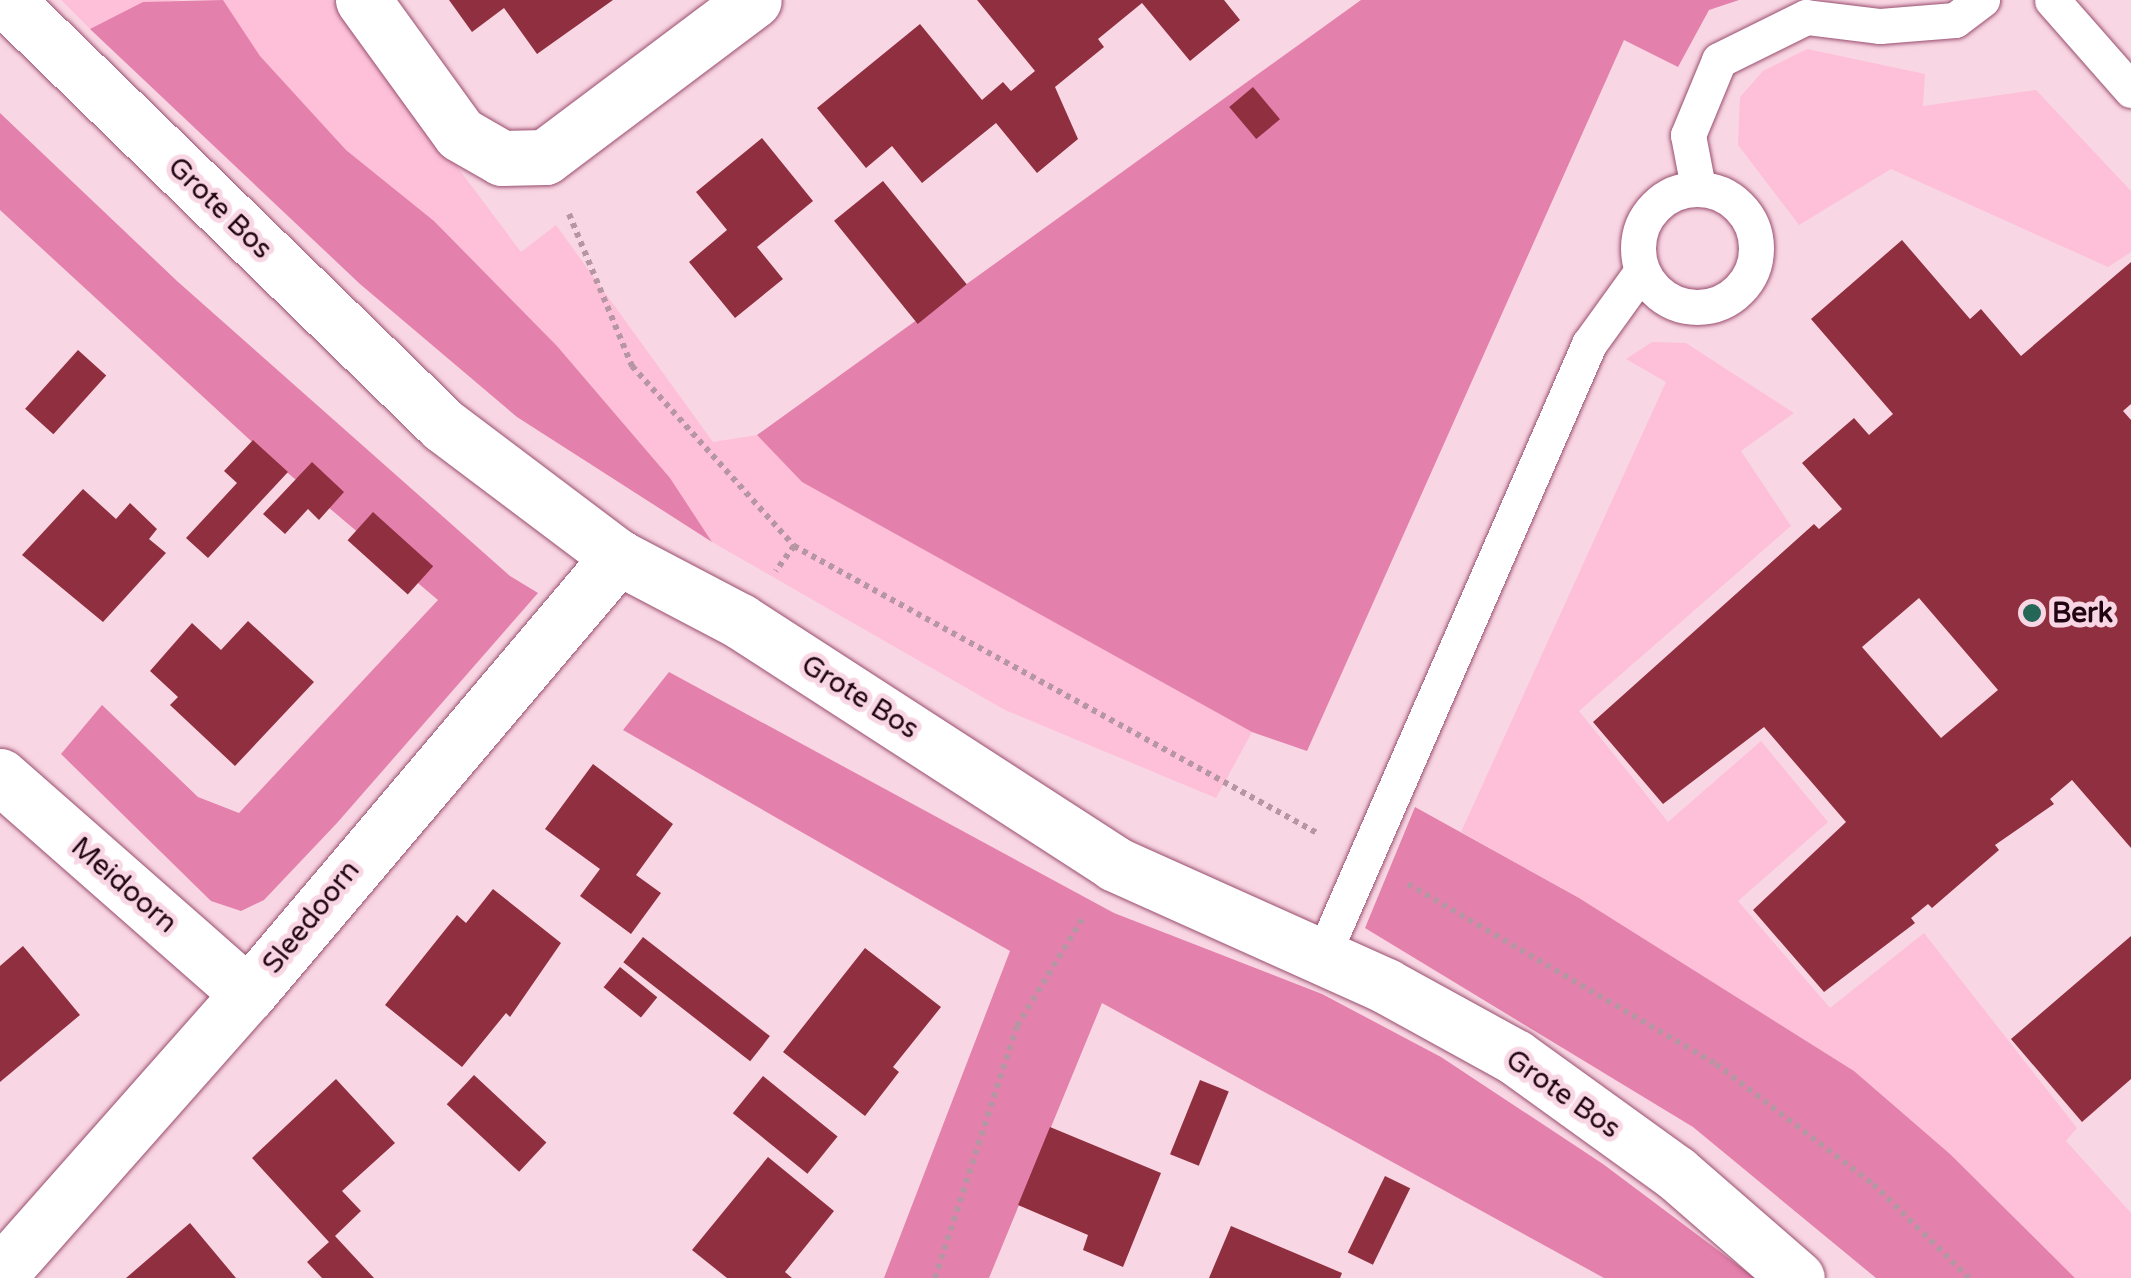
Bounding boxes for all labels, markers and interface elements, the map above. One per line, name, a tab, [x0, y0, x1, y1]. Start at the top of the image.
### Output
street label: Grote Bos	[161, 150, 279, 266]
place label: Berk	[2052, 596, 2113, 630]
marker: Berk	[2021, 602, 2043, 624]
street label: Grote Bos	[795, 648, 925, 746]
street label: Meidoorn	[64, 830, 184, 940]
street label: Sleedoorn	[255, 854, 367, 980]
street label: Grote Bos	[1499, 1042, 1627, 1146]

